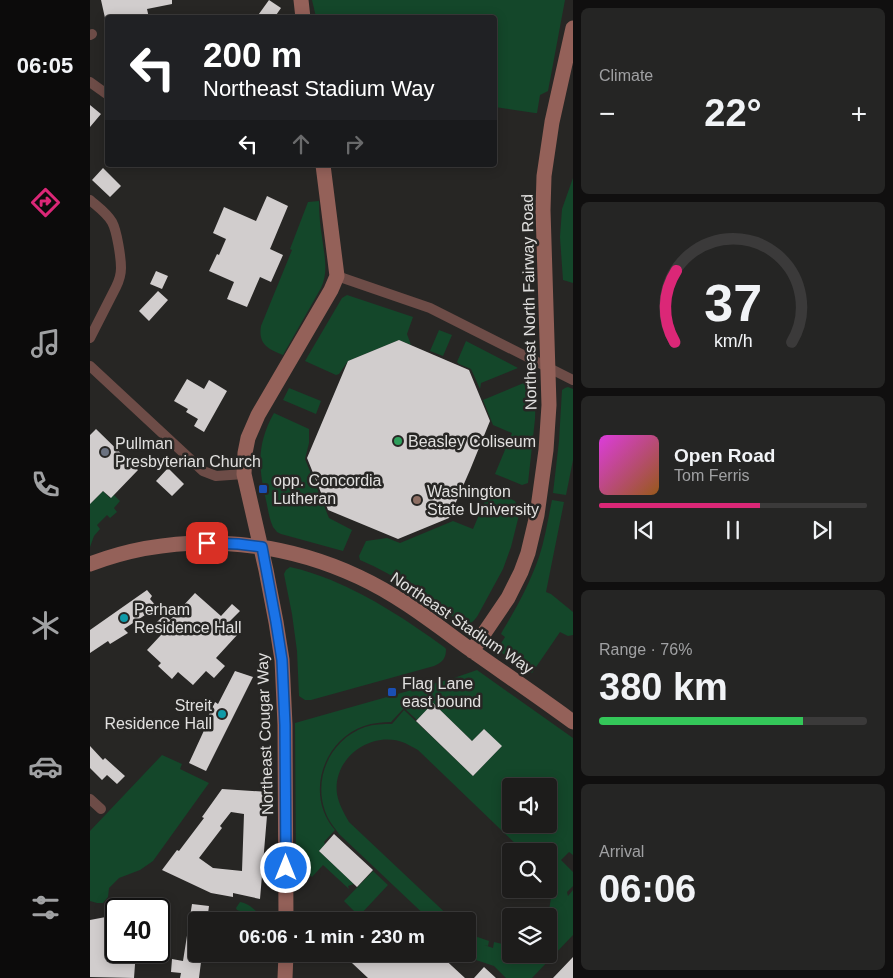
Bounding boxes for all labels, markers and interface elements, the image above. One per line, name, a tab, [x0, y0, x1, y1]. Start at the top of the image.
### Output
icon: left	[120, 35, 185, 100]
text: 200 m	[203, 35, 302, 74]
text: 06:05	[17, 53, 73, 78]
text: Climate	[599, 67, 653, 84]
text: Northeast Stadium Way	[203, 76, 435, 101]
text: 22°	[704, 92, 762, 134]
text: −	[599, 98, 615, 129]
text: +	[851, 98, 867, 129]
icon: left	[234, 130, 262, 158]
icon: ahead	[287, 130, 315, 158]
icon: right	[340, 130, 368, 158]
icon: directions	[28, 185, 63, 220]
street label: Northeast North Fairway Road	[519, 194, 539, 410]
text: 37	[704, 274, 762, 332]
icon: music	[28, 326, 63, 361]
text: km/h	[714, 331, 752, 351]
place label: Beasley Coliseum	[408, 433, 536, 450]
place label: Pullman Presbyterian Church	[115, 435, 261, 470]
marker: Beasley Coliseum	[392, 435, 404, 447]
text: Open Road	[674, 445, 775, 466]
marker: Pullman Presbyterian Church	[99, 446, 111, 458]
icon: phone	[28, 467, 63, 502]
text: Tom Ferris	[674, 467, 750, 484]
place label: opp. Concordia Lutheran	[273, 472, 382, 507]
marker: opp. Concordia Lutheran	[257, 483, 269, 495]
place label: Washington State University	[427, 483, 539, 518]
marker: Washington State University	[411, 494, 423, 506]
icon: previous	[630, 516, 658, 544]
icon: pause	[719, 516, 747, 544]
icon: next	[808, 516, 836, 544]
pin	[186, 522, 228, 564]
icon: arrive	[193, 529, 221, 557]
street label: Northeast Stadium Way	[387, 569, 537, 677]
place label: Perham Residence Hall	[134, 601, 242, 636]
icon: climate	[28, 608, 63, 643]
marker: Perham Residence Hall	[118, 612, 130, 624]
text: Range · 76%	[599, 641, 692, 658]
street label: Northeast Cougar Way	[254, 653, 276, 815]
text: 380 km	[599, 666, 728, 708]
place label: Flag Lane east bound	[402, 675, 481, 710]
marker: Flag Lane east bound	[386, 686, 398, 698]
place label: Streit Residence Hall	[104, 697, 213, 732]
marker: Streit Residence Hall	[216, 708, 228, 720]
icon: car	[28, 749, 63, 784]
map controls	[502, 778, 557, 963]
button: sound	[502, 778, 557, 833]
position arrow	[259, 841, 311, 893]
button: search	[502, 843, 557, 898]
text: Arrival	[599, 843, 644, 860]
text: 06:06	[599, 868, 696, 910]
icon: filters	[28, 890, 63, 925]
speed limit sign: 40	[105, 898, 170, 963]
button: layers	[502, 908, 557, 963]
text: 06:06 · 1 min · 230 m	[239, 926, 425, 947]

